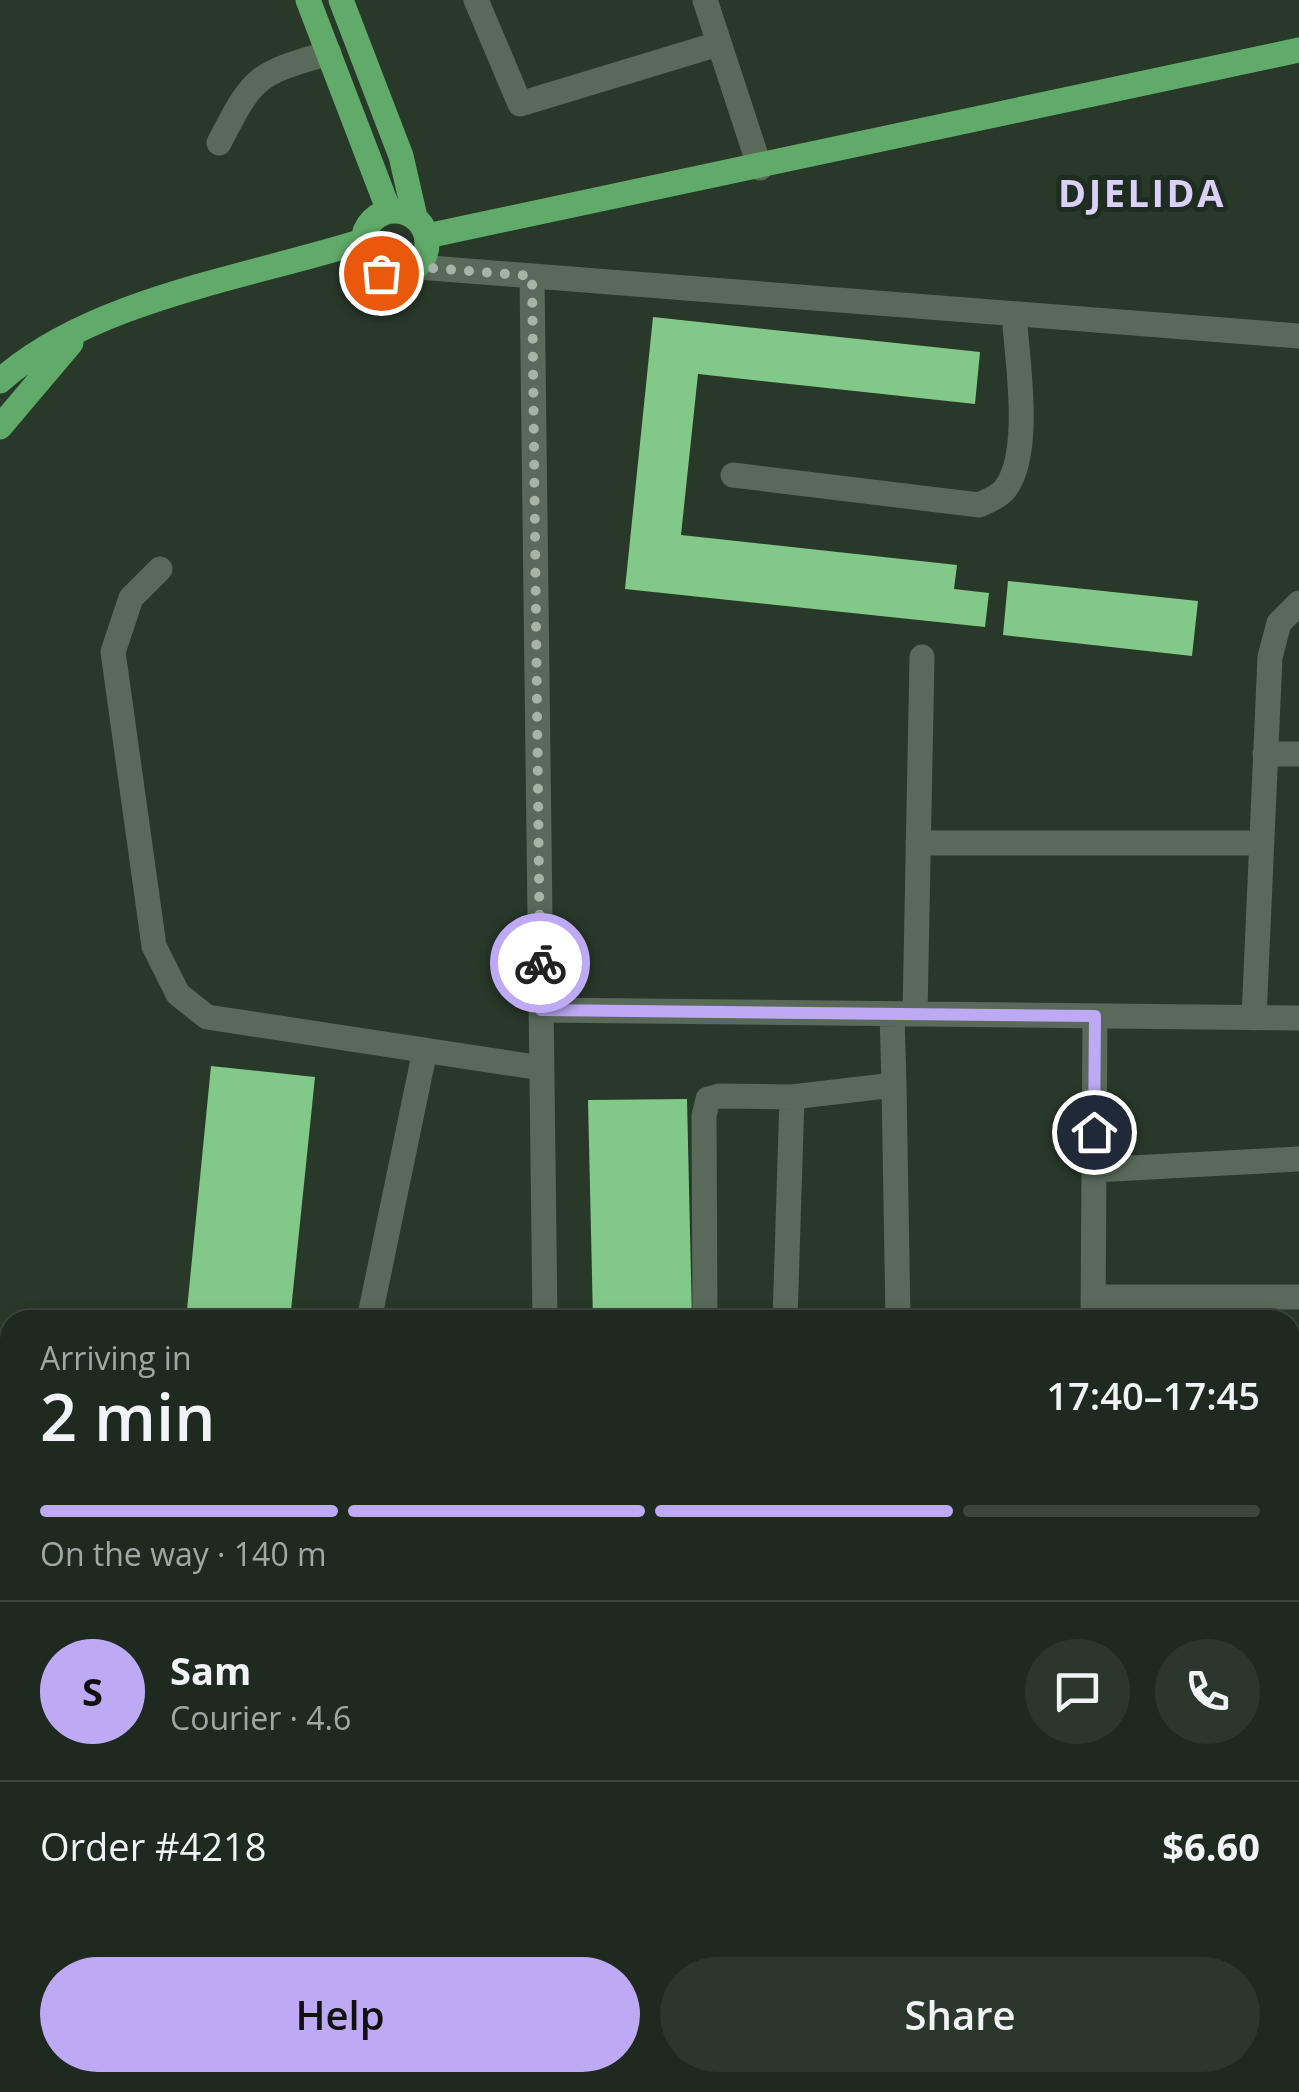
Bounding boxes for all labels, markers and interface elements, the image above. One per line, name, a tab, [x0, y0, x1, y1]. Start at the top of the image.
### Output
district label: DJELIDA	[1058, 166, 1226, 218]
pin	[339, 231, 424, 316]
icon: bag	[354, 246, 409, 301]
courier	[490, 913, 590, 1013]
icon: bike	[513, 936, 568, 991]
pin	[1052, 1090, 1137, 1175]
icon: home	[1067, 1105, 1122, 1160]
text: Arriving in	[40, 1336, 192, 1379]
text: 17:40–17:45	[1046, 1369, 1260, 1421]
text: 2 min	[40, 1372, 215, 1460]
text: On the way · 140 m	[40, 1532, 327, 1575]
button: chat	[1025, 1639, 1130, 1744]
button: phone	[1155, 1639, 1260, 1744]
text: Sam	[170, 1644, 251, 1696]
text: S	[82, 1665, 103, 1717]
text: Courier · 4.6	[170, 1696, 351, 1739]
text: Order #4218	[40, 1820, 267, 1872]
text: $6.60	[1162, 1820, 1260, 1872]
button: Help	[40, 1957, 640, 2072]
button: Share	[660, 1957, 1260, 2072]

